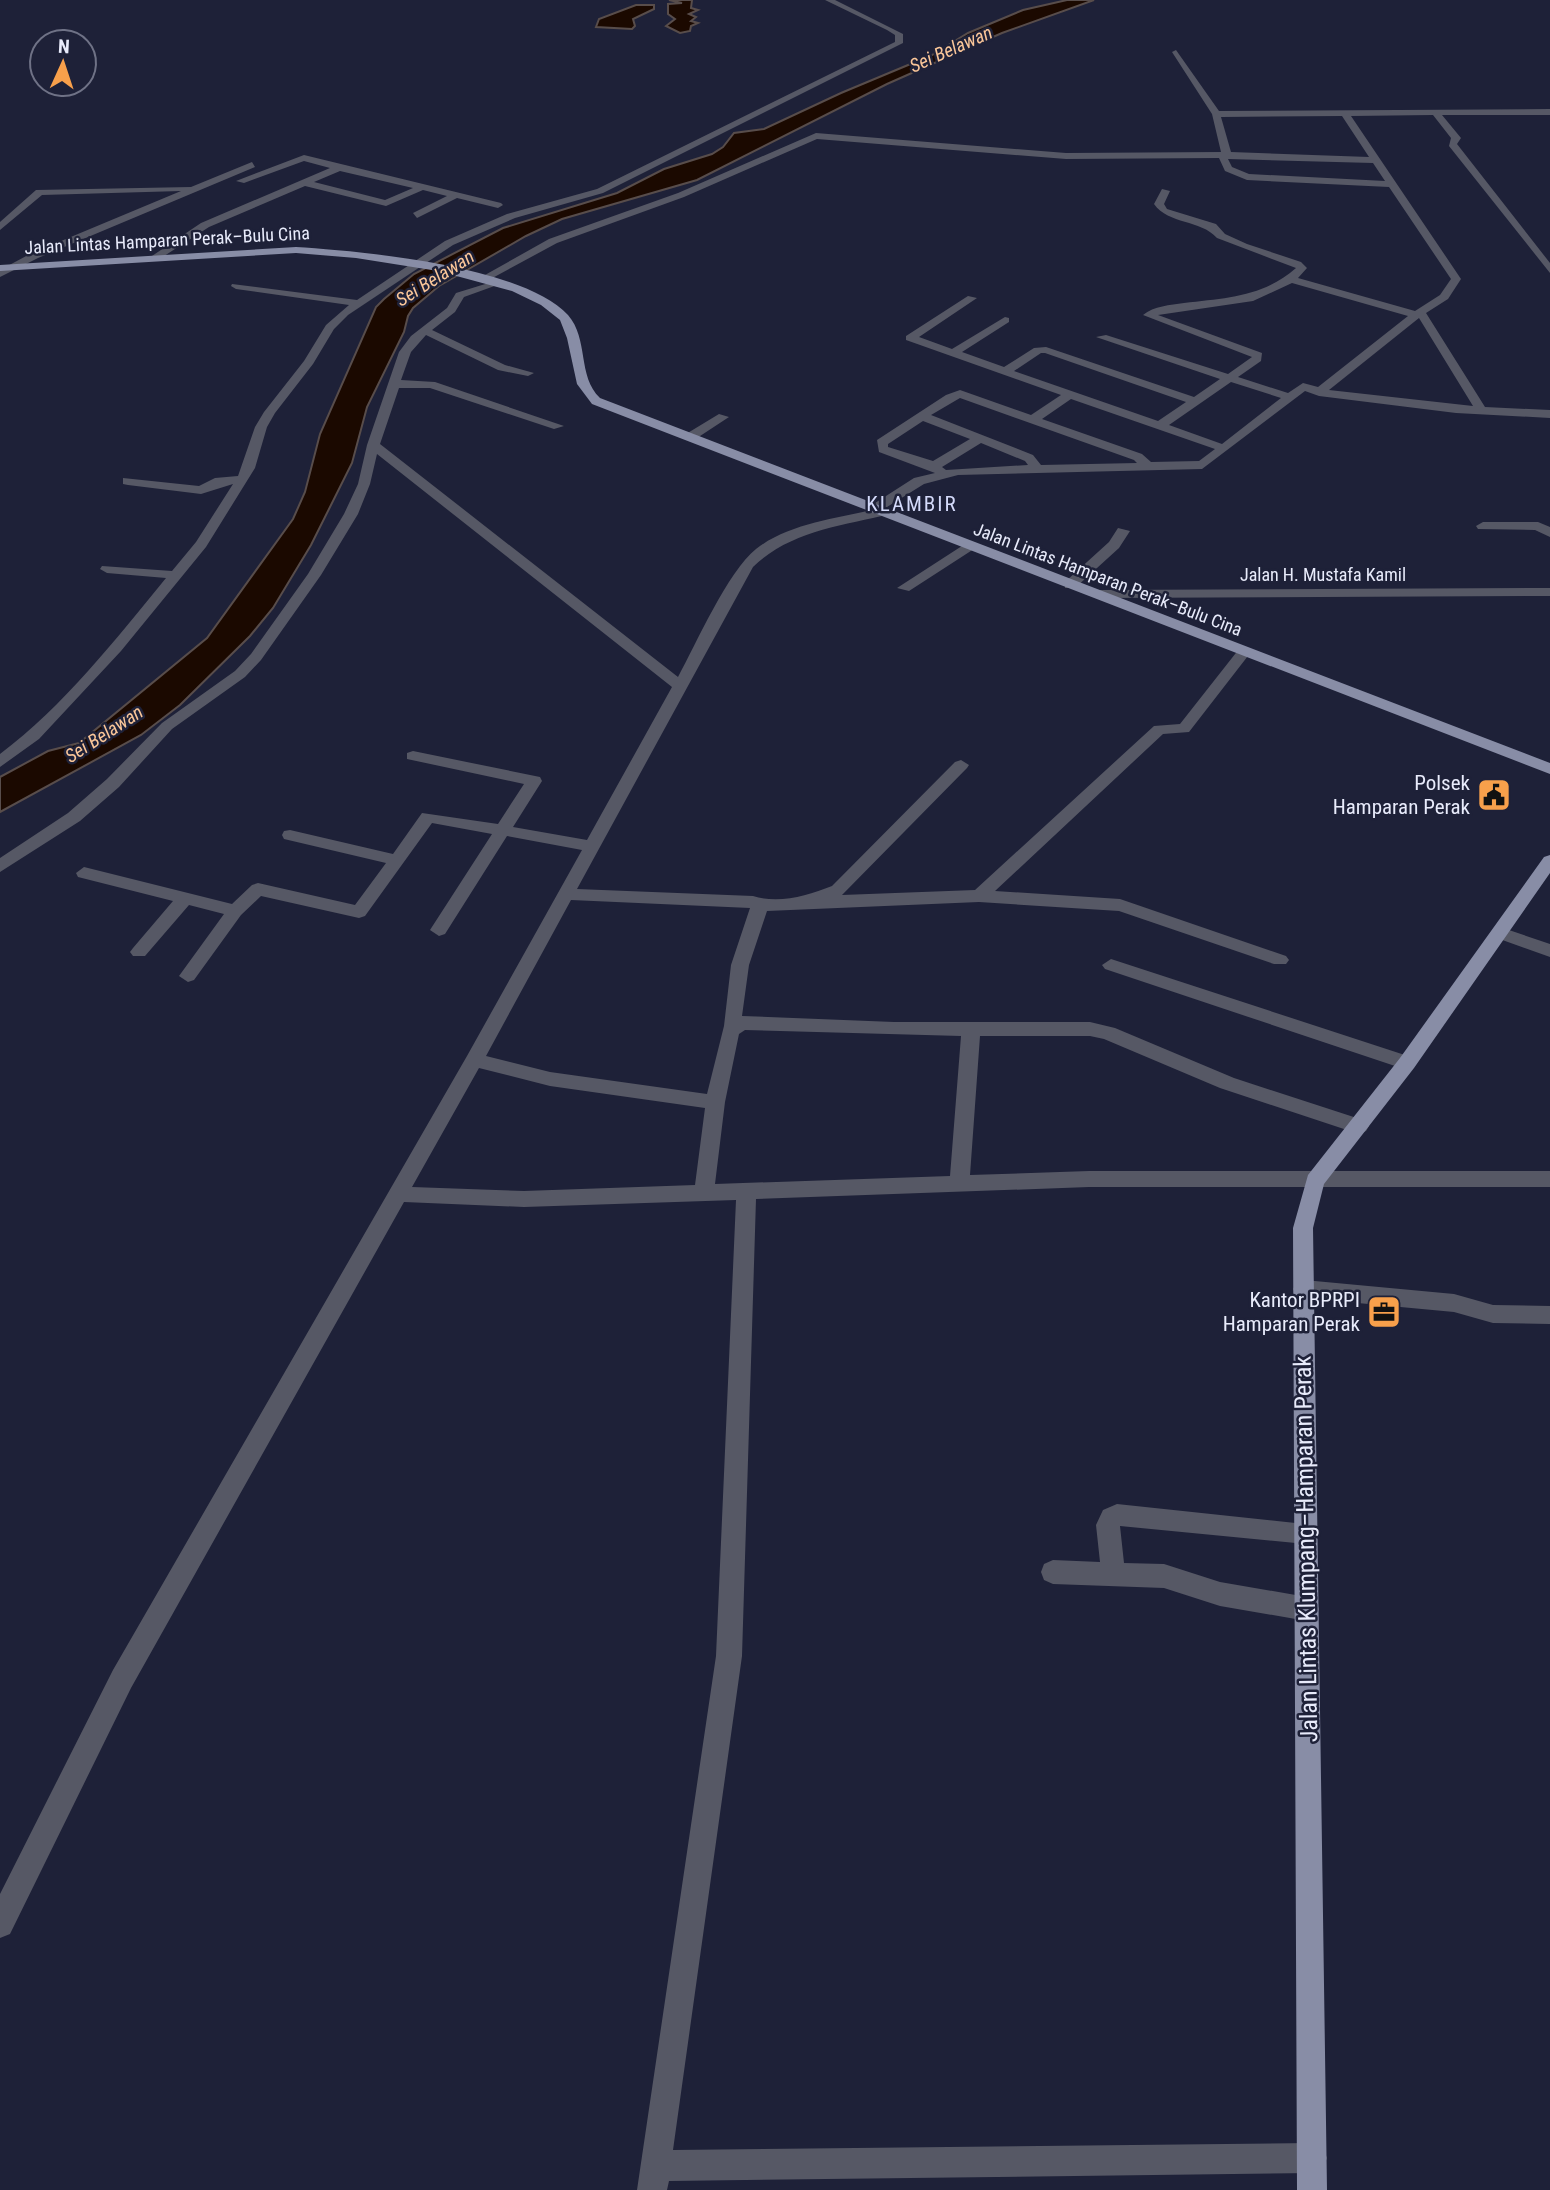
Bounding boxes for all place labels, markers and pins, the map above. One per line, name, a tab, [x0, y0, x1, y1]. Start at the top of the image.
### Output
place label: Polsek Hamparan Perak	[1333, 771, 1471, 819]
public building icon: Polsek Hamparan Perak	[1475, 776, 1513, 814]
place label: Kantor BPRPI Hamparan Perak	[1223, 1288, 1361, 1336]
office icon: Kantor BPRPI Hamparan Perak	[1365, 1293, 1403, 1331]

